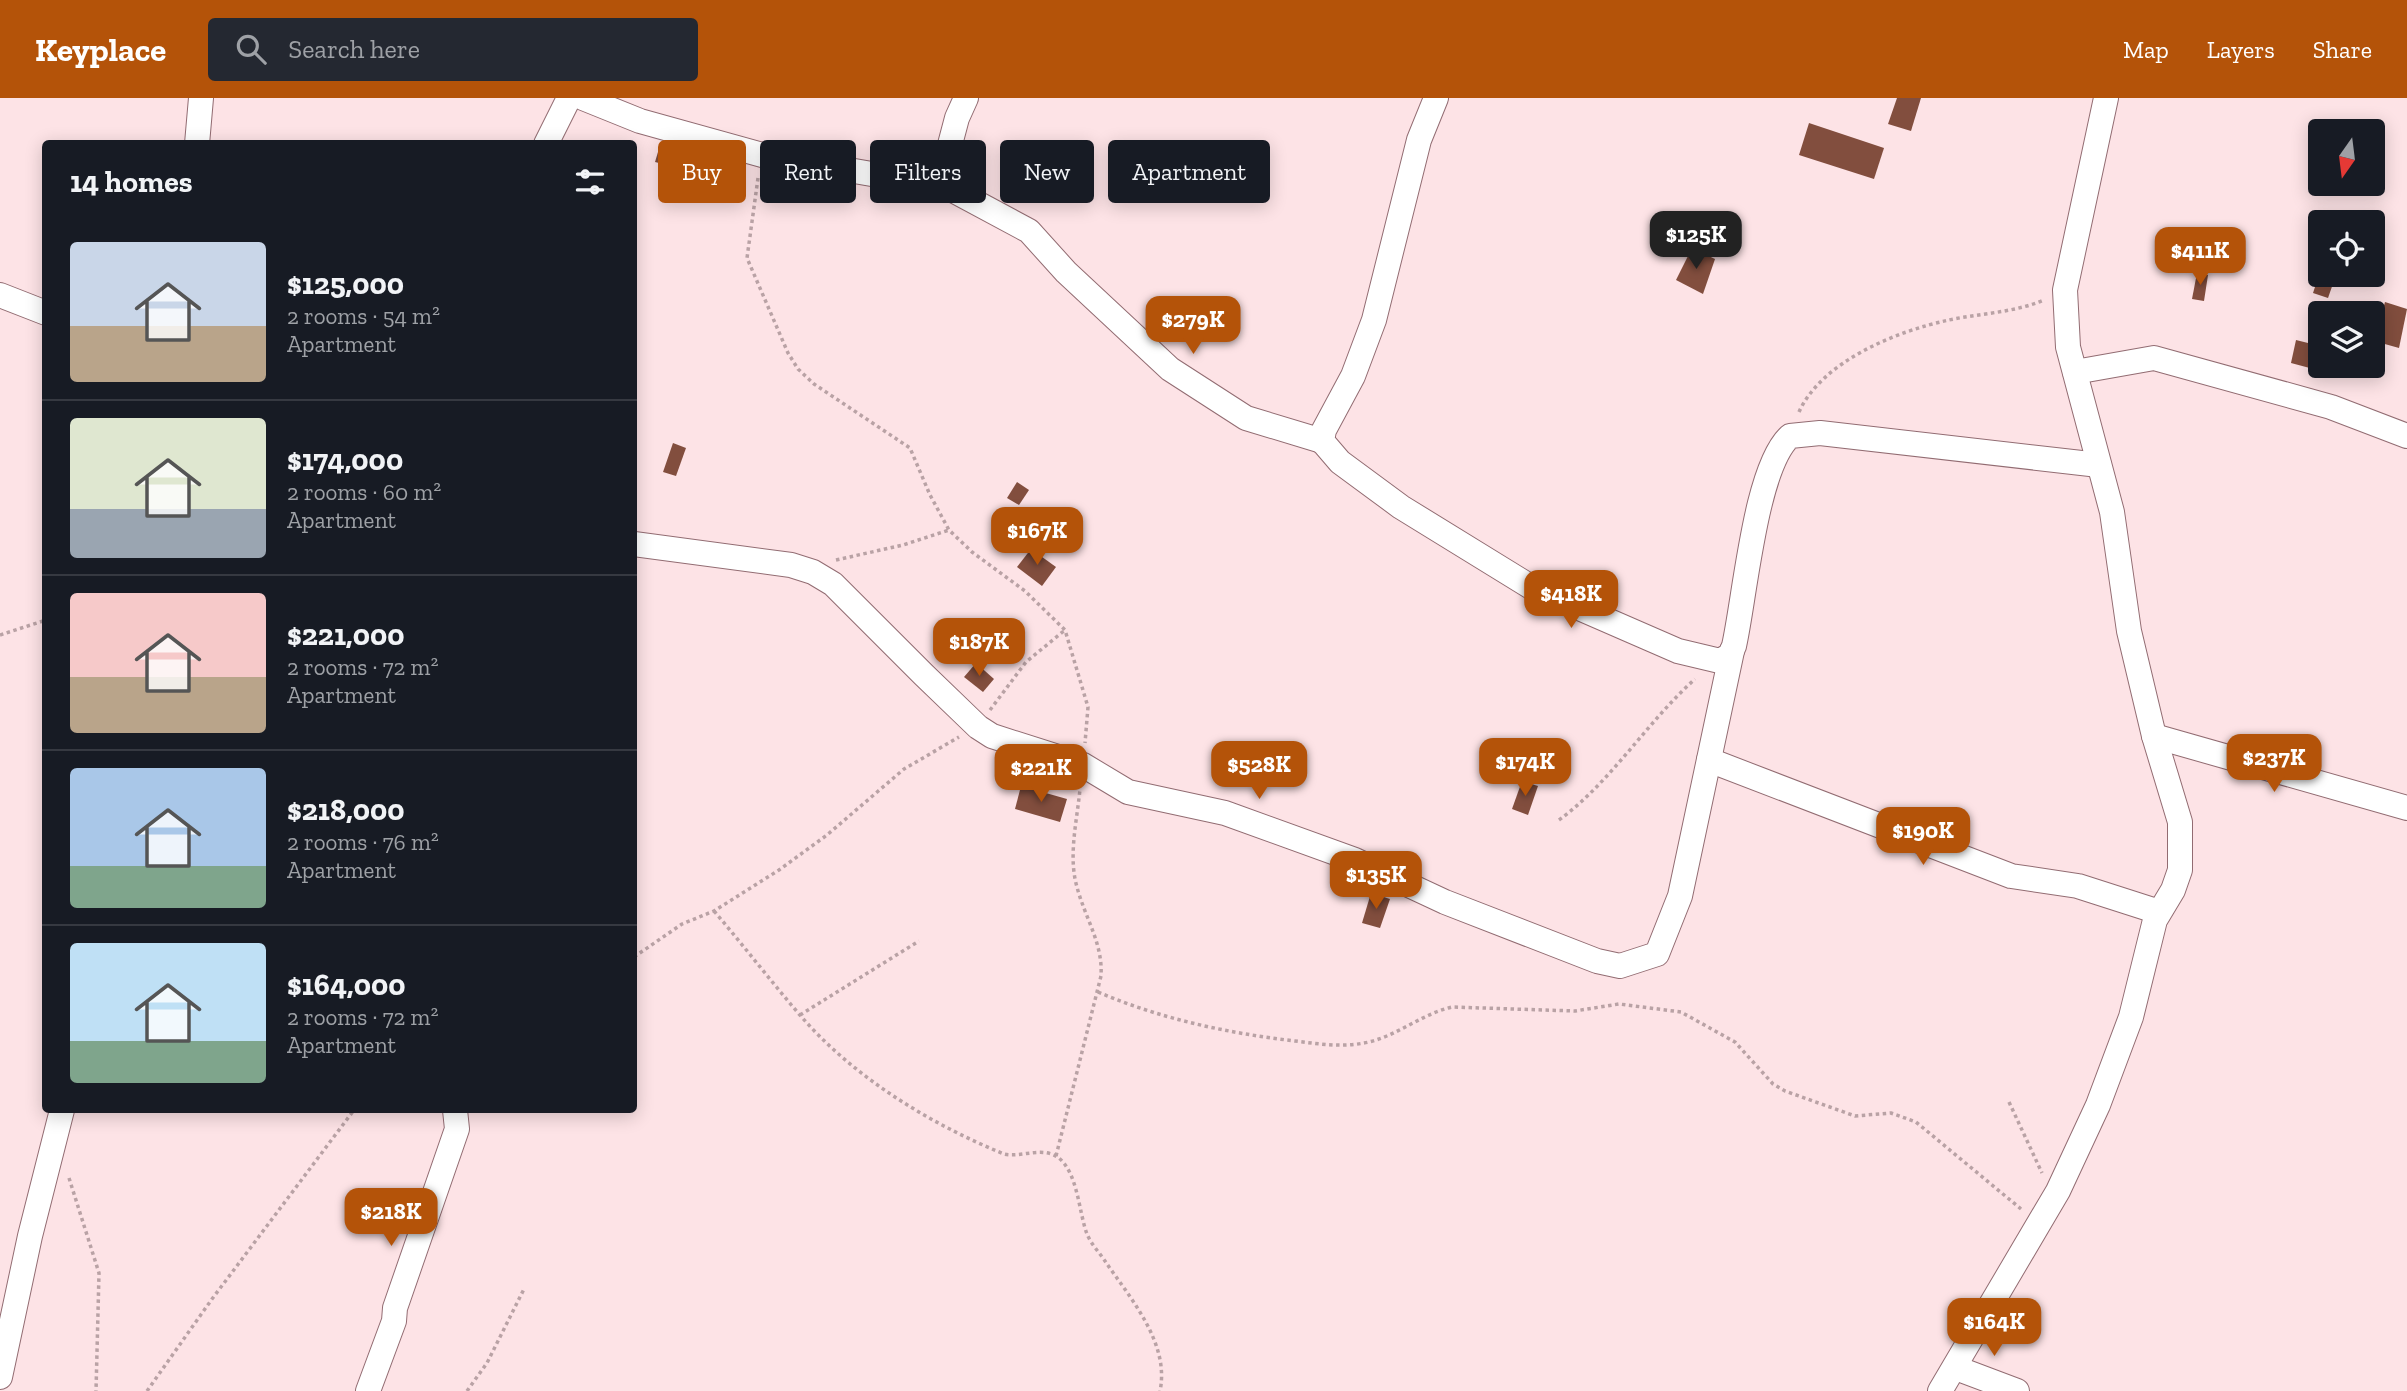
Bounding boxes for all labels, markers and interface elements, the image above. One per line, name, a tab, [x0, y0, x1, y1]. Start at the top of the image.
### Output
search box	[208, 18, 698, 81]
text: Keyplace	[35, 30, 166, 69]
icon: search	[232, 30, 270, 68]
text: Search here	[288, 33, 420, 65]
text: Map	[2123, 35, 2169, 64]
text: Layers	[2207, 35, 2275, 64]
text: Share	[2313, 35, 2372, 64]
north arrow	[2308, 119, 2385, 196]
map controls	[2308, 119, 2385, 378]
chip: Buy	[658, 140, 746, 203]
chip: Rent	[760, 140, 856, 203]
chip: Filters	[870, 140, 986, 203]
chip: New	[1000, 140, 1094, 203]
chip: Apartment	[1108, 140, 1270, 203]
icon: filters	[571, 163, 609, 201]
text: 14 homes	[70, 164, 193, 200]
button: locate	[2308, 210, 2385, 287]
pin: $125K	[1647, 212, 1745, 271]
text: $125K	[1666, 220, 1726, 248]
pin: $411K	[2151, 228, 2249, 287]
text: $411K	[2171, 236, 2229, 264]
text: $125,000	[287, 266, 404, 302]
icon: home	[126, 270, 210, 354]
pin: $279K	[1144, 296, 1242, 356]
button: layers	[2308, 301, 2385, 378]
text: 2 rooms · 54 m²	[287, 302, 440, 330]
text: $279K	[1162, 305, 1224, 333]
text: Apartment	[287, 330, 396, 358]
text: $174,000	[287, 442, 403, 478]
icon: home	[126, 446, 210, 530]
text: 2 rooms · 60 m²	[287, 478, 441, 506]
text: Apartment	[287, 506, 396, 534]
pin: $167K	[988, 508, 1086, 567]
text: $167K	[1007, 516, 1067, 544]
pin: $418K	[1522, 570, 1620, 630]
text: $418K	[1540, 579, 1602, 607]
text: $221,000	[287, 617, 405, 653]
pin: $187K	[930, 618, 1028, 678]
icon: home	[126, 621, 210, 705]
text: $187K	[949, 627, 1009, 655]
text: 2 rooms · 72 m²	[287, 653, 438, 681]
text: Apartment	[287, 681, 396, 709]
pin: $237K	[2225, 734, 2323, 794]
pin: $174K	[1476, 738, 1574, 798]
pin: $528K	[1210, 742, 1308, 801]
text: $237K	[2243, 743, 2305, 771]
pin: $221K	[992, 744, 1090, 804]
text: $174K	[1495, 747, 1555, 775]
text: $528K	[1227, 750, 1291, 778]
text: $221K	[1011, 753, 1071, 781]
text: $218,000	[287, 792, 405, 828]
icon: home	[126, 796, 210, 880]
pin: $190K	[1874, 808, 1972, 867]
text: $190K	[1892, 816, 1954, 844]
text: 2 rooms · 76 m²	[287, 828, 439, 856]
pin: $135K	[1327, 852, 1425, 911]
text: Apartment	[287, 856, 396, 884]
text: $135K	[1346, 860, 1406, 888]
text: $164,000	[287, 967, 406, 1003]
icon: home	[126, 971, 210, 1055]
text: 2 rooms · 72 m²	[287, 1003, 438, 1031]
text: Apartment	[287, 1031, 396, 1059]
pin: $218K	[342, 1188, 440, 1248]
text: $218K	[361, 1197, 421, 1225]
pin: $164K	[1945, 1298, 2043, 1358]
text: $164K	[1963, 1307, 2025, 1335]

